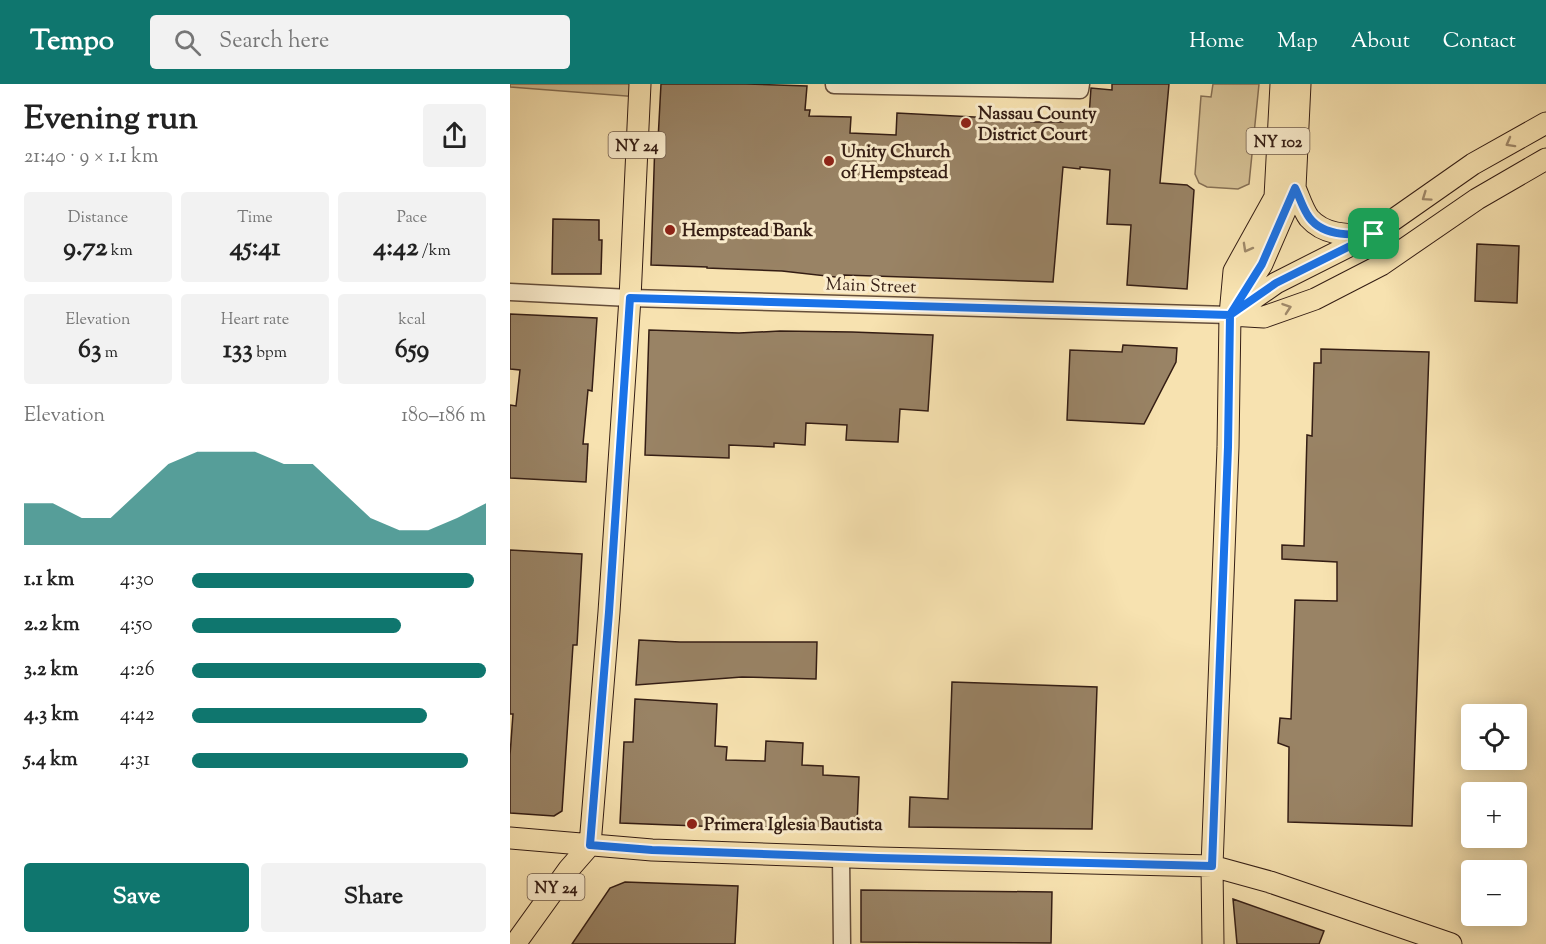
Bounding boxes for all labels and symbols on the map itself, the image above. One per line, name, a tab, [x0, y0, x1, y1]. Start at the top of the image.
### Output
place label: Nassau County District Court	[978, 102, 1097, 149]
marker: Nassau County District Court	[959, 116, 973, 130]
road number: NY 102	[1246, 128, 1310, 154]
road number: NY 24	[608, 132, 666, 158]
one-way arrow	[1506, 136, 1516, 147]
place label: Unity Church of Hempstead	[841, 140, 951, 187]
marker: Unity Church of Hempstead	[822, 154, 836, 168]
one-way arrow	[1421, 190, 1432, 201]
pin	[1348, 208, 1399, 259]
place label: Hempstead Bank	[682, 219, 813, 245]
marker: Hempstead Bank	[663, 223, 677, 237]
one-way arrow	[1243, 242, 1254, 252]
street label: Main Street	[825, 272, 917, 302]
one-way arrow	[1281, 303, 1292, 316]
place label: Primera Iglesia Bautista	[704, 813, 883, 839]
marker: Primera Iglesia Bautista	[685, 817, 699, 831]
road number: NY 24	[528, 874, 584, 900]

